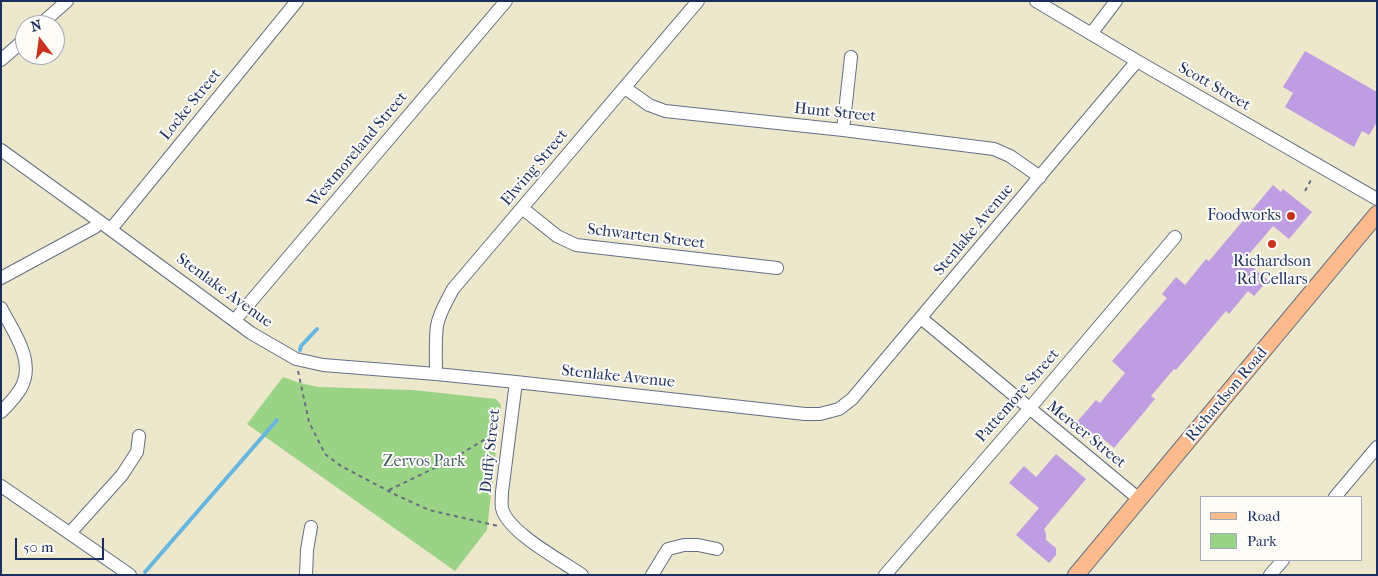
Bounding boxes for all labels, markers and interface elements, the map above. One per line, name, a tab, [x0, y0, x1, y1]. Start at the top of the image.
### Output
north arrow	[15, 15, 65, 65]
text: N	[29, 16, 44, 36]
street label: Scott Street	[1174, 59, 1254, 115]
street label: Locke Street	[156, 65, 226, 145]
street label: Westmoreland Street	[304, 88, 412, 212]
street label: Hunt Street	[793, 99, 877, 127]
street label: Elwing Street	[497, 126, 573, 210]
street label: Stenlake Avenue	[930, 180, 1018, 280]
place label: Foodworks	[1207, 206, 1281, 226]
marker: Foodworks	[1285, 210, 1297, 222]
street label: Schwarten Street	[586, 220, 706, 254]
marker: Richardson Rd Cellars	[1266, 238, 1278, 250]
street label: Stenlake Avenue	[172, 250, 276, 332]
place label: Richardson Rd Cellars	[1233, 252, 1311, 290]
street label: Richardson Road	[1182, 344, 1272, 446]
street label: Pattemore Street	[972, 345, 1064, 447]
street label: Stenlake Avenue	[560, 361, 676, 393]
street label: Mercer Street	[1042, 397, 1130, 473]
street label: Duffy Street	[477, 408, 505, 494]
park label: Zervos Park	[383, 452, 465, 472]
legend	[1200, 496, 1363, 561]
text: Road	[1247, 507, 1280, 525]
scale bar	[18, 528, 106, 560]
text: Park	[1247, 532, 1277, 550]
text: 50 m	[23, 538, 53, 556]

